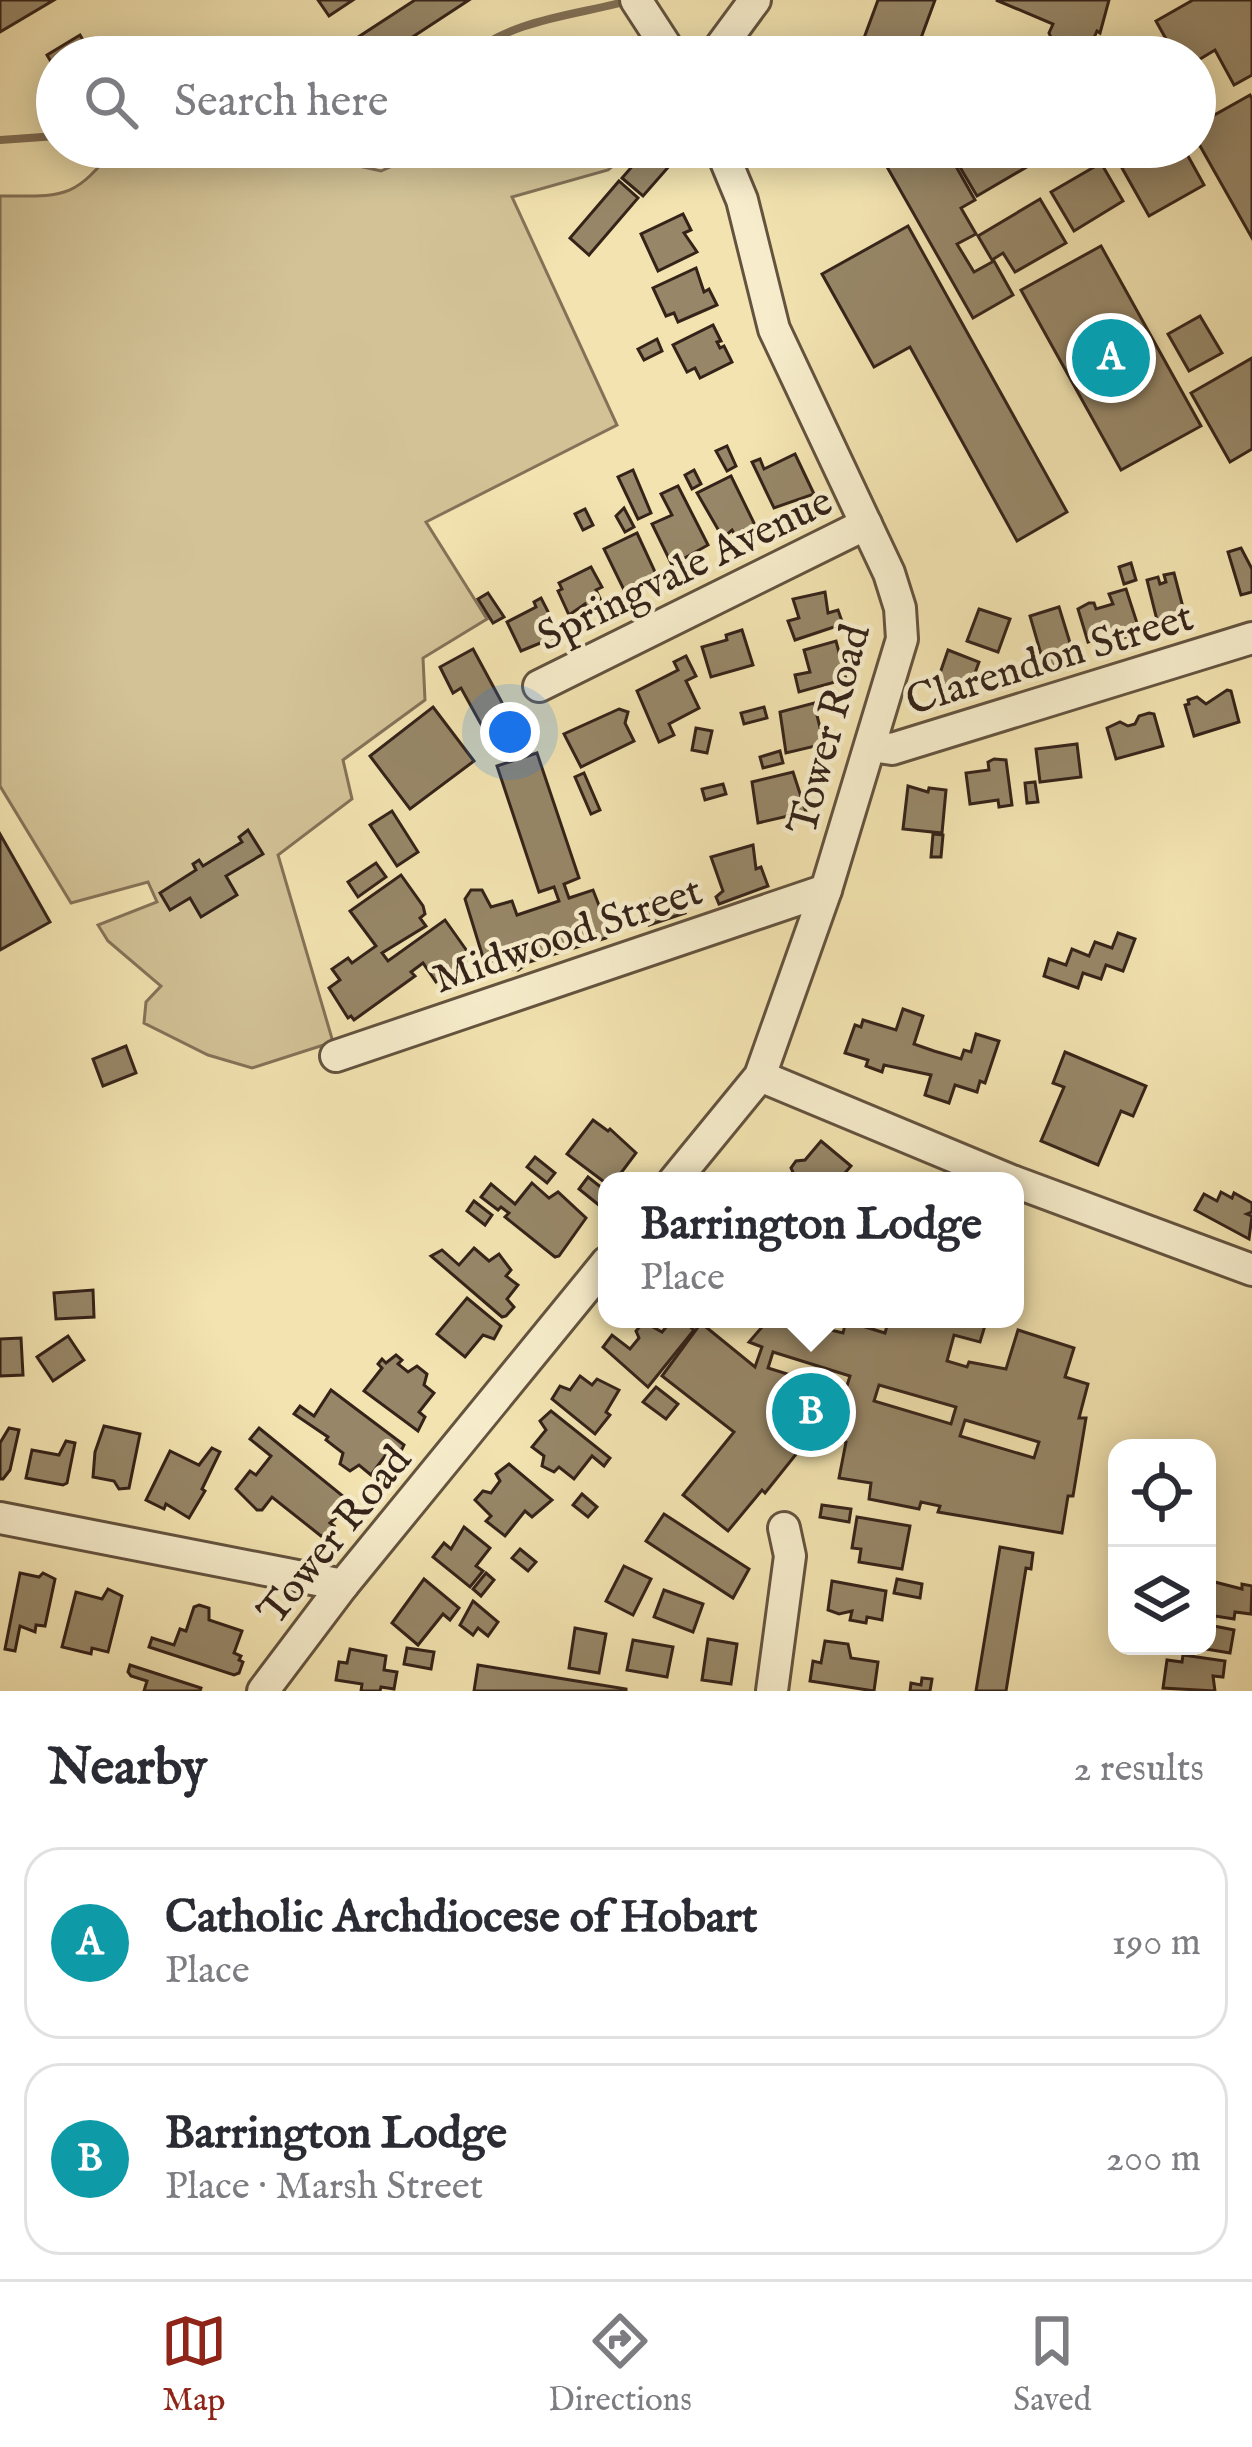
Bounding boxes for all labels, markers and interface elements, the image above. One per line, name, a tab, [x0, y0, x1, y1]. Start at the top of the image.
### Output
search box	[36, 36, 1216, 168]
icon: search	[78, 69, 144, 135]
text: Search here	[174, 74, 388, 131]
pin: A	[1072, 313, 1150, 403]
street label: Springvale Avenue	[529, 476, 842, 664]
street label: Clarendon Street	[900, 592, 1200, 729]
street label: Tower Road	[777, 619, 884, 841]
your location	[480, 702, 540, 762]
street label: Midwood Street	[427, 866, 710, 1007]
popup	[598, 1172, 1024, 1328]
text: Barrington Lodge	[640, 1197, 982, 1254]
text: Place	[640, 1254, 725, 1303]
pin: B	[772, 1367, 850, 1457]
street label: Tower Road	[247, 1435, 424, 1637]
map controls	[1108, 1439, 1216, 1655]
button: locate	[1108, 1439, 1216, 1547]
button: layers	[1108, 1547, 1216, 1655]
text: Nearby	[48, 1737, 207, 1802]
text: 2 results	[1073, 1745, 1204, 1794]
text: Catholic Archdiocese of Hobart	[165, 1890, 758, 1947]
text: A	[77, 1919, 103, 1968]
text: 190 m	[1112, 1919, 1201, 1968]
text: Place	[165, 1947, 250, 1996]
text: Barrington Lodge	[165, 2106, 507, 2163]
text: B	[77, 2135, 103, 2184]
text: 200 m	[1106, 2135, 1201, 2184]
text: Place · Marsh Street	[165, 2163, 483, 2212]
tab: Map	[161, 2308, 227, 2422]
tab: Directions	[548, 2308, 692, 2422]
tab: Saved	[1013, 2308, 1091, 2422]

